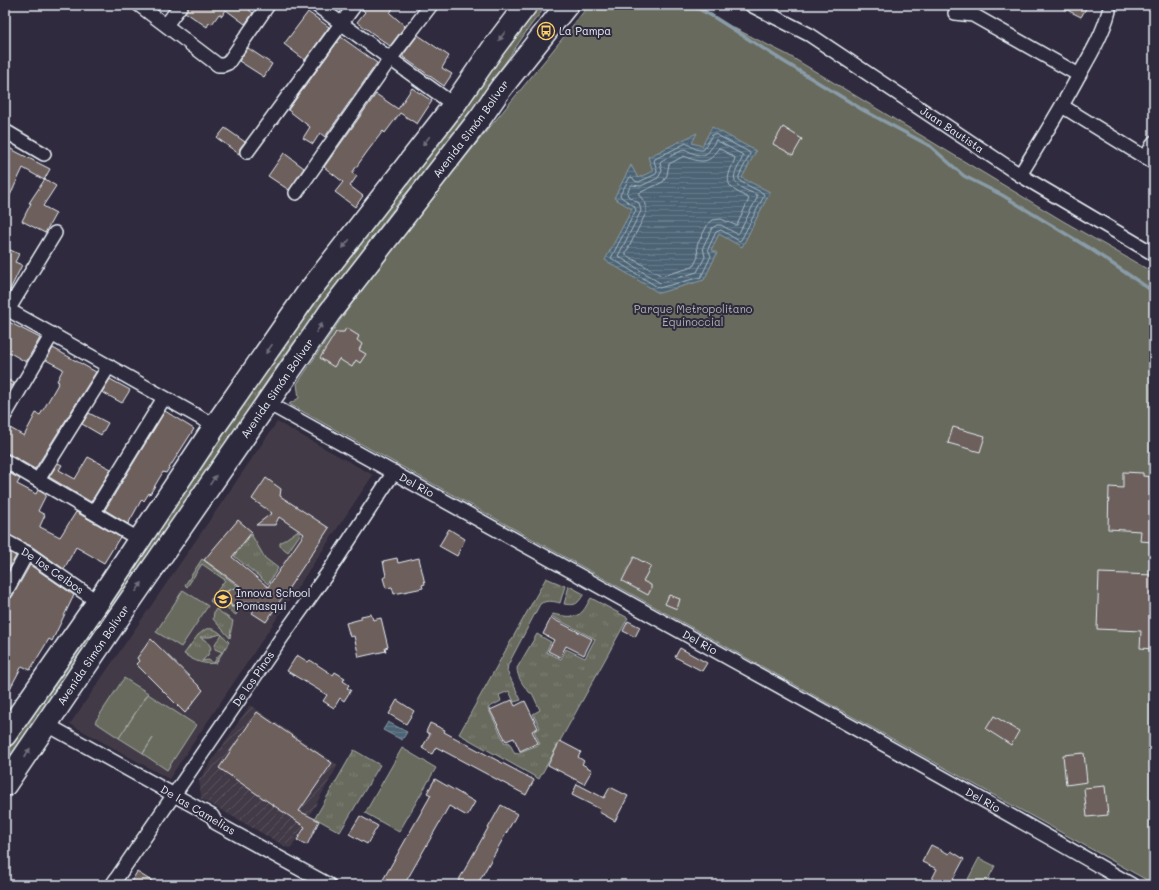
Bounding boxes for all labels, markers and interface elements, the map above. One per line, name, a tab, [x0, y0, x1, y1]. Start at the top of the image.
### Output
bus stop icon: La Pampa	[536, 21, 556, 41]
place label: La Pampa	[559, 23, 611, 38]
one-way arrow	[498, 30, 506, 41]
street label: Avenida Simón Bolívar	[429, 76, 512, 180]
street label: Juan Bautista	[918, 103, 987, 156]
one-way arrow	[422, 136, 430, 146]
one-way arrow	[343, 239, 351, 249]
park label: Parque Metropolitano Equinoccial	[634, 301, 753, 329]
one-way arrow	[315, 322, 323, 333]
street label: Avenida Simón Bolívar	[237, 335, 317, 441]
one-way arrow	[265, 343, 273, 354]
street label: Del Rio	[397, 469, 437, 501]
one-way arrow	[209, 475, 217, 486]
street label: De los Ceibos	[19, 543, 87, 597]
one-way arrow	[135, 582, 143, 593]
place label: Innova School Pomasqui	[236, 585, 310, 613]
school or university icon: Innova School Pomasqui	[213, 589, 233, 609]
street label: Avenida Simón Bolívar	[53, 602, 132, 708]
street label: Del Rio	[680, 626, 721, 658]
street label: De los Pinos	[229, 648, 277, 709]
one-way arrow	[23, 748, 31, 758]
street label: De las Camelias	[158, 781, 239, 838]
street label: Del Rio	[963, 784, 1004, 816]

